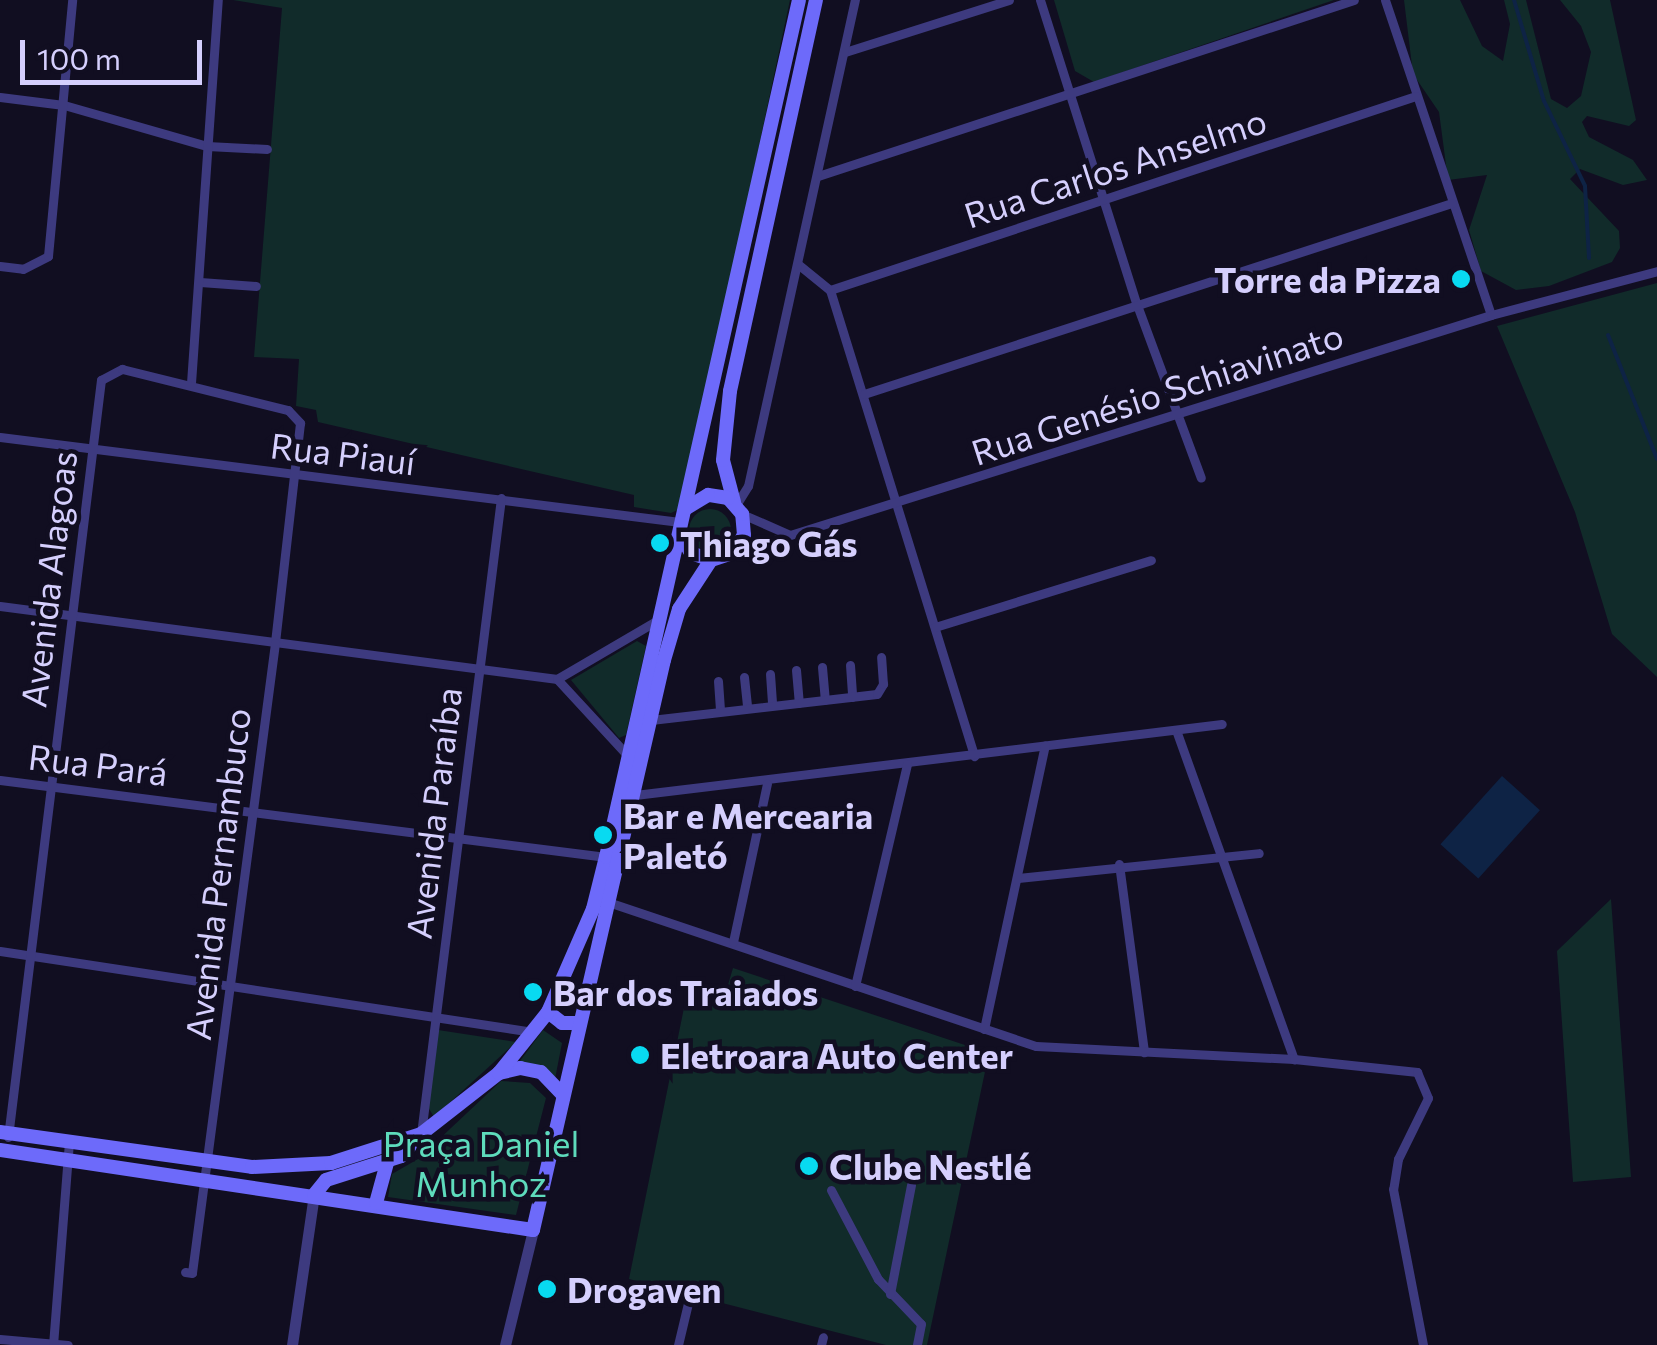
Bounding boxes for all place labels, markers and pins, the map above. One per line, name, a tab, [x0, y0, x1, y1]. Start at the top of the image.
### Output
place label: Torre da Pizza	[1214, 258, 1441, 300]
marker: Torre da Pizza	[1450, 268, 1472, 290]
place label: Thiago Gás	[680, 522, 858, 564]
marker: Thiago Gás	[649, 532, 671, 554]
place label: Bar e Mercearia Paletó	[623, 794, 873, 876]
marker: Bar e Mercearia Paletó	[592, 824, 614, 846]
place label: Bar dos Traiados	[553, 971, 818, 1013]
marker: Bar dos Traiados	[522, 981, 544, 1003]
place label: Eletroara Auto Center	[660, 1034, 1013, 1076]
marker: Eletroara Auto Center	[629, 1044, 651, 1066]
place label: Clube Nestlé	[829, 1145, 1032, 1187]
marker: Clube Nestlé	[798, 1155, 820, 1177]
place label: Drogaven	[567, 1268, 722, 1310]
marker: Drogaven	[536, 1278, 558, 1300]

